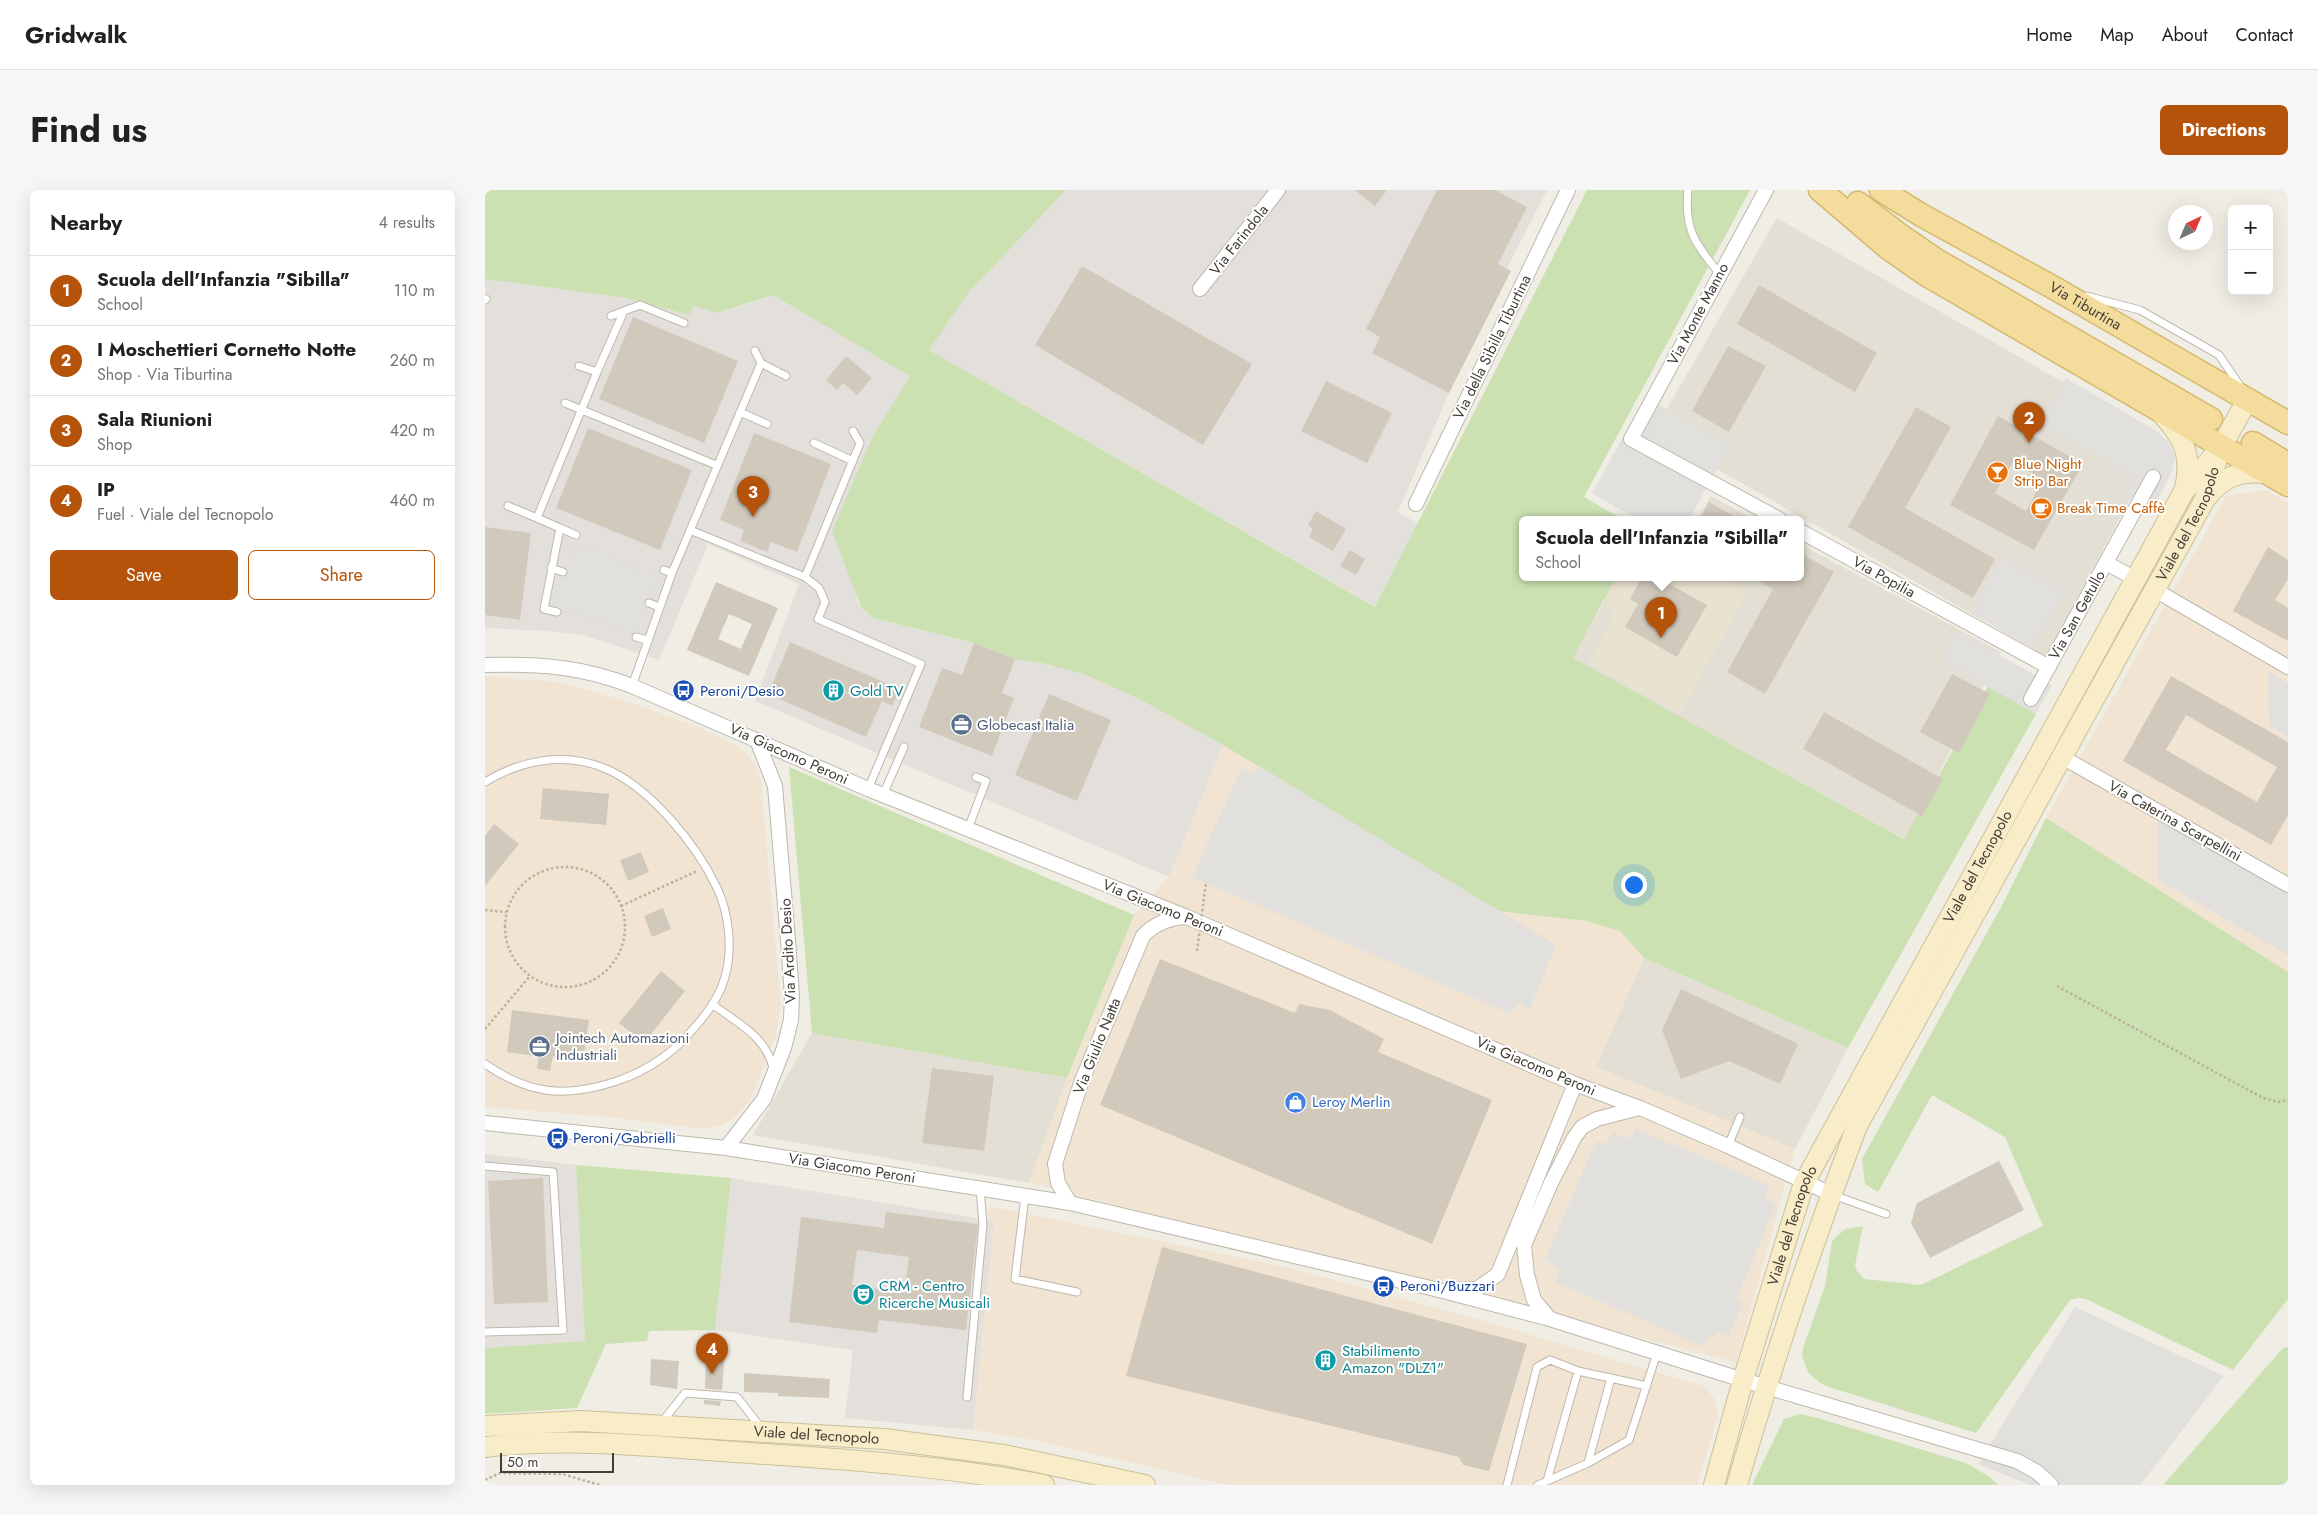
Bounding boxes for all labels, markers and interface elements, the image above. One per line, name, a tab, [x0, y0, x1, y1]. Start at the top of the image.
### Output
text: Gridwalk	[25, 17, 127, 52]
text: Home	[2026, 22, 2072, 48]
text: Map	[2100, 22, 2134, 48]
text: About	[2162, 22, 2207, 48]
text: Contact	[2235, 22, 2293, 48]
text: Find us	[30, 105, 147, 155]
button: Directions	[2160, 105, 2288, 155]
street label: Via Farindola	[1204, 200, 1274, 280]
north arrow	[2168, 205, 2213, 250]
map controls	[2228, 205, 2273, 295]
button: +	[2228, 205, 2273, 250]
text: Nearby	[50, 208, 122, 238]
text: 4 results	[379, 211, 435, 234]
button: −	[2228, 250, 2273, 295]
street label: Via Monte Manno	[1662, 259, 1734, 369]
text: Scuola dell'Infanzia "Sibilla"	[97, 266, 350, 293]
street label: Via della Sibilla Tiburtina	[1447, 271, 1537, 423]
street label: Via Tiburtina	[2045, 276, 2126, 336]
text: 1	[62, 279, 70, 302]
text: 110 m	[394, 279, 435, 302]
text: School	[97, 293, 143, 316]
text: I Moschettieri Cornetto Notte	[97, 336, 356, 363]
text: 2	[61, 349, 71, 372]
text: 260 m	[390, 349, 435, 372]
text: Shop · Via Tiburtina	[97, 363, 232, 386]
pin: 2	[2013, 402, 2045, 443]
text: Sala Riunioni	[97, 406, 212, 433]
text: 3	[61, 419, 71, 442]
text: 420 m	[390, 419, 435, 442]
text: Shop	[97, 433, 132, 456]
place label: Blue Night Strip Bar	[2014, 453, 2082, 492]
bar icon: Blue Night Strip Bar	[1986, 461, 2010, 485]
street label: Viale del Tecnopolo	[2150, 464, 2225, 585]
text: IP	[97, 476, 115, 503]
pin: 3	[737, 476, 769, 517]
text: 4	[60, 489, 72, 512]
text: 460 m	[390, 489, 435, 512]
cafe icon: Break Time Caffè	[2029, 496, 2053, 520]
place label: Break Time Caffè	[2057, 497, 2165, 519]
text: Fuel · Viale del Tecnopolo	[97, 503, 274, 526]
popup	[1519, 516, 1804, 581]
text: Scuola dell'Infanzia "Sibilla"	[1535, 524, 1788, 551]
button: Save	[50, 550, 238, 600]
button: Share	[248, 550, 435, 600]
text: School	[1535, 551, 1581, 574]
street label: Via Popilia	[1849, 551, 1919, 603]
street label: Via San Getullo	[2043, 566, 2111, 664]
pin: 1	[1645, 597, 1677, 638]
bus stop icon: Peroni/Desio	[672, 679, 696, 703]
building icon: Gold TV	[822, 679, 846, 703]
place label: Peroni/Desio	[700, 680, 784, 702]
place label: Gold TV	[850, 680, 904, 702]
office icon: Globecast Italia	[949, 713, 973, 737]
place label: Globecast Italia	[977, 714, 1074, 736]
street label: Via Giacomo Peroni	[726, 718, 852, 790]
street label: Via Caterina Scarpellini	[2104, 775, 2246, 867]
street label: Viale del Tecnopolo	[1938, 806, 2018, 927]
your location	[1621, 872, 1647, 898]
street label: Via Giacomo Peroni	[1099, 874, 1227, 942]
street label: Via Ardito Desio	[774, 898, 802, 1004]
street label: Via Giulio Natta	[1068, 994, 1126, 1098]
place label: Jointech Automazioni Industriali	[554, 1027, 689, 1066]
street label: Via Giacomo Peroni	[1473, 1031, 1599, 1101]
office icon: Jointech Automazioni Industriali	[528, 1035, 552, 1059]
shop icon: Leroy Merlin	[1284, 1090, 1308, 1114]
place label: Leroy Merlin	[1312, 1091, 1391, 1113]
bus stop icon: Peroni/Gabrielli	[545, 1126, 569, 1150]
place label: Peroni/Gabrielli	[573, 1127, 676, 1149]
street label: Via Giacomo Peroni	[787, 1147, 917, 1189]
street label: Viale del Tecnopolo	[1762, 1161, 1823, 1289]
bus stop icon: Peroni/Buzzari	[1372, 1274, 1396, 1298]
place label: CRM - Centro Ricerche Musicali	[879, 1275, 990, 1314]
place label: Peroni/Buzzari	[1400, 1275, 1495, 1297]
theatre icon: CRM - Centro Ricerche Musicali	[851, 1283, 875, 1307]
pin: 4	[696, 1333, 728, 1374]
place label: Stabilimento Amazon "DLZ1"	[1342, 1340, 1444, 1379]
building icon: Stabilimento Amazon "DLZ1"	[1314, 1348, 1338, 1372]
street label: Viale del Tecnopolo	[753, 1420, 880, 1450]
scale bar	[500, 1450, 614, 1473]
text: 50 m	[507, 1452, 538, 1472]

